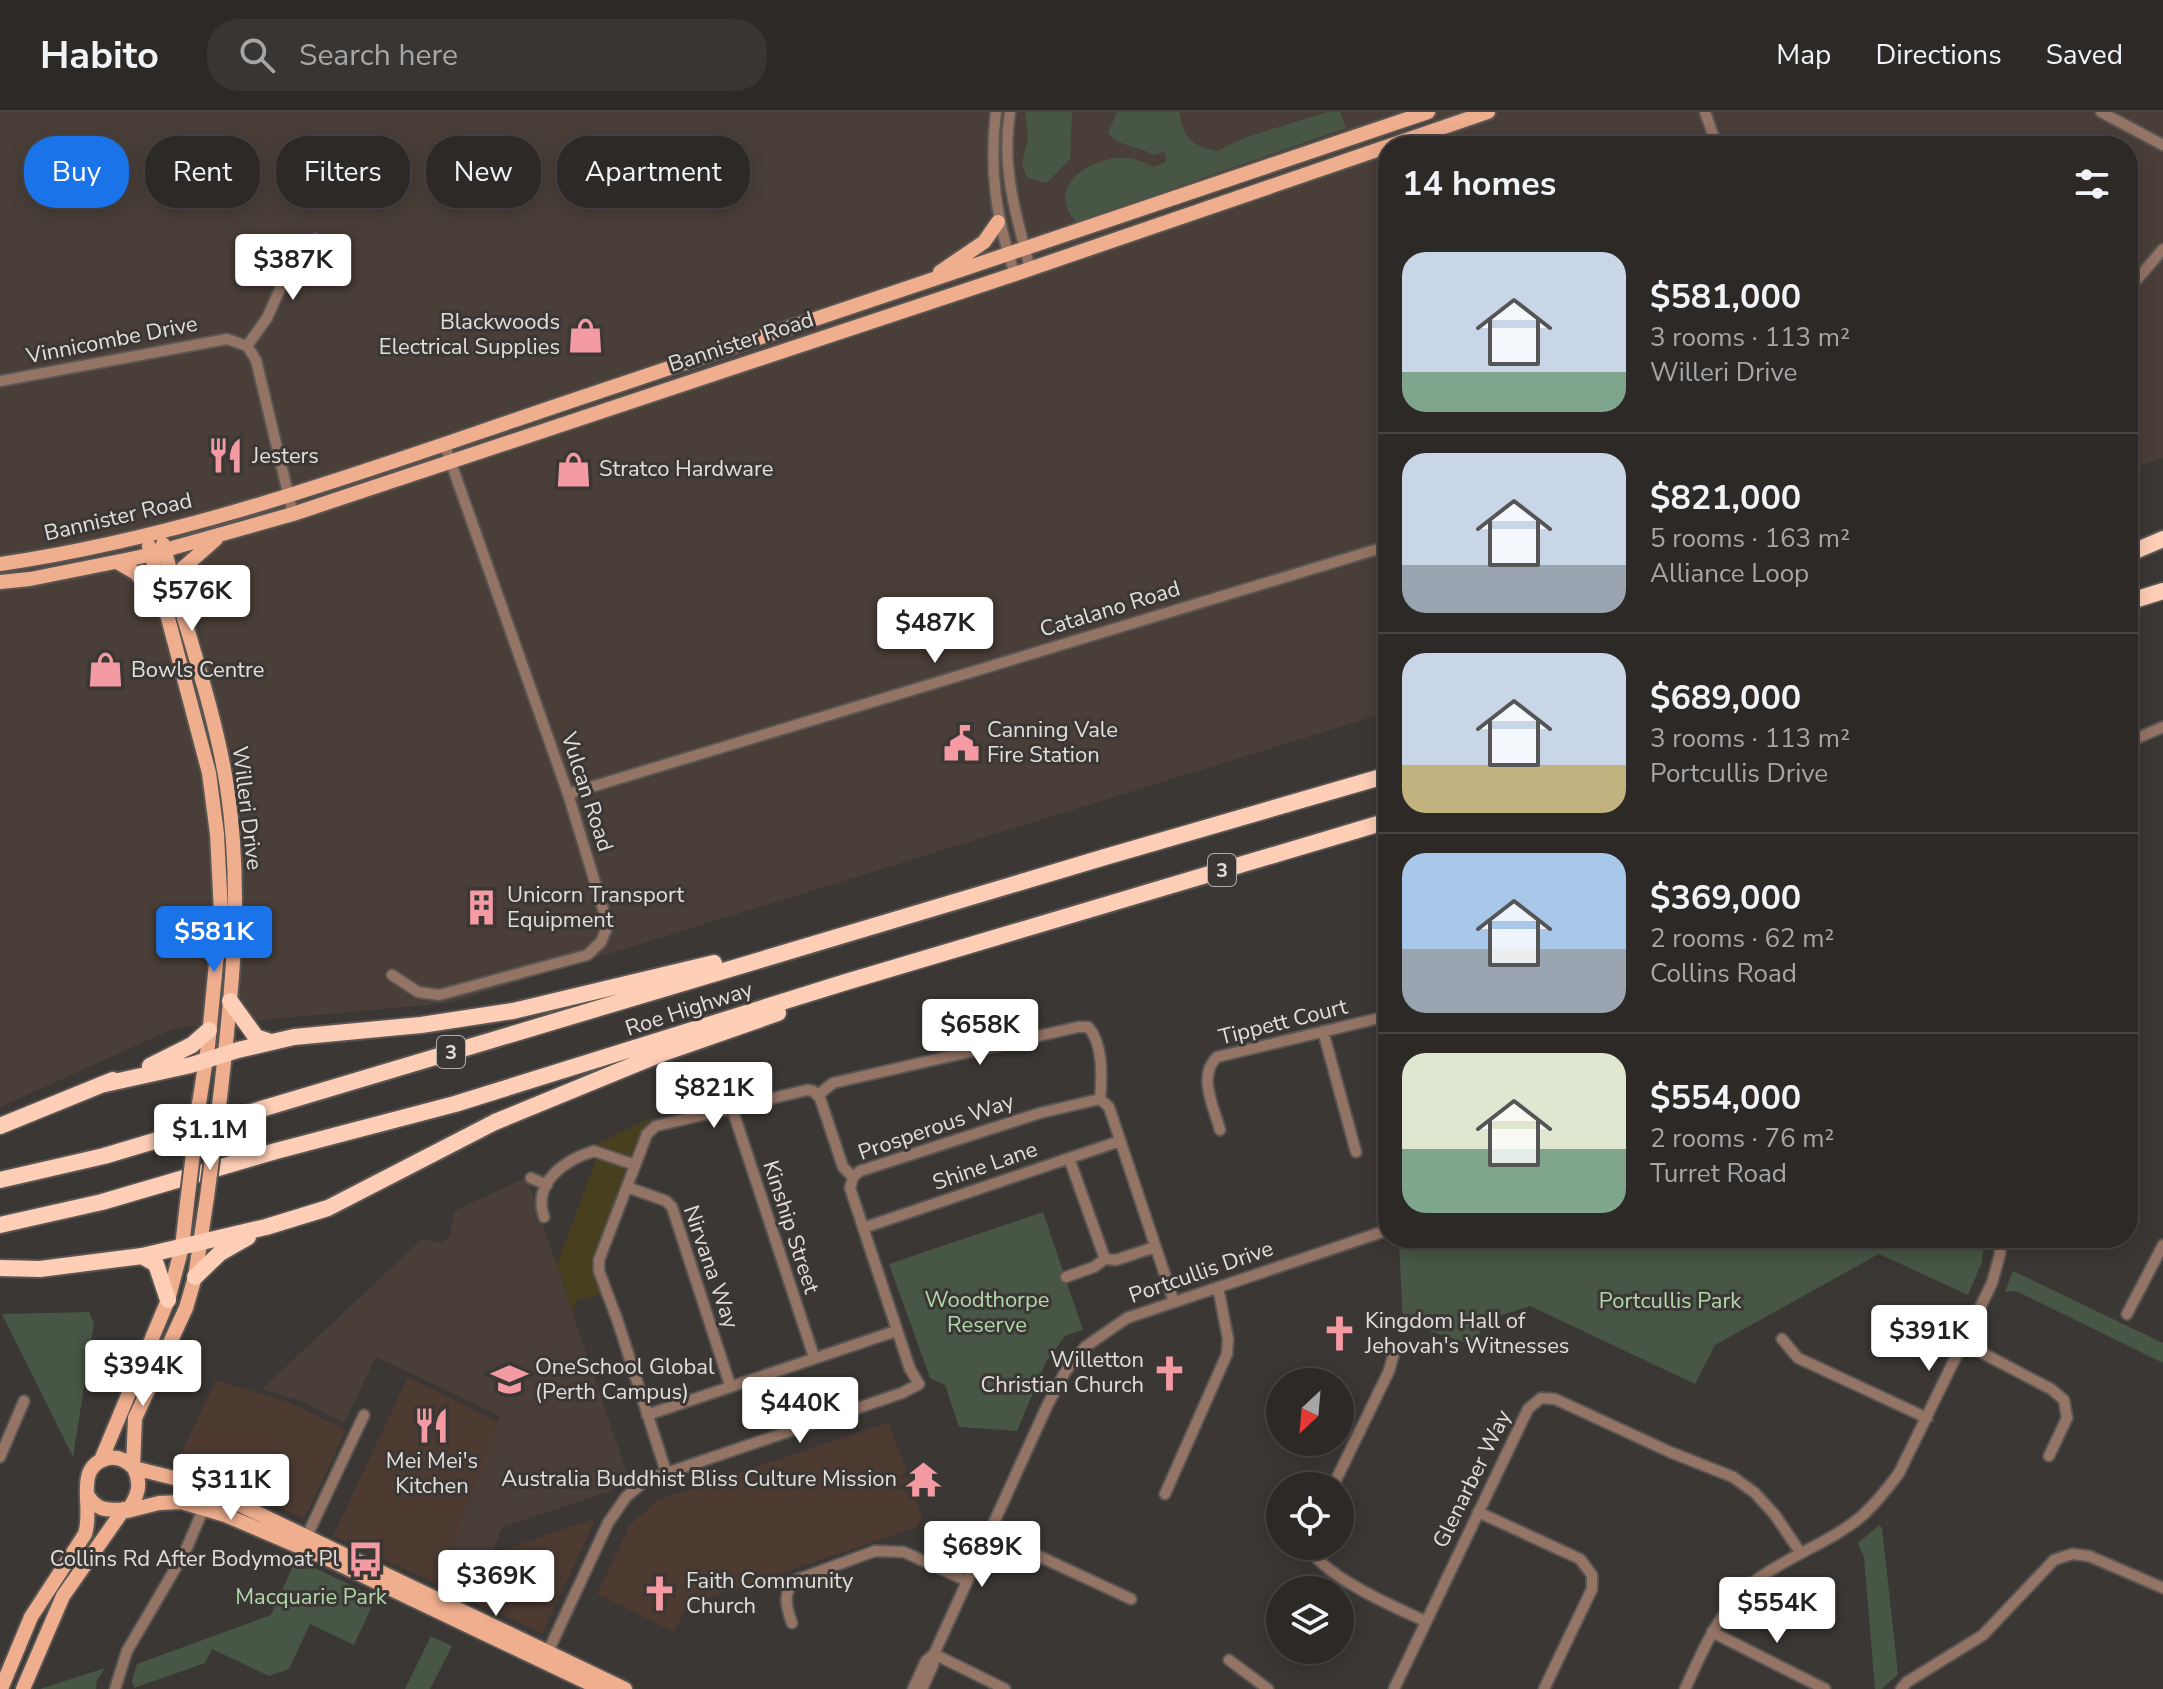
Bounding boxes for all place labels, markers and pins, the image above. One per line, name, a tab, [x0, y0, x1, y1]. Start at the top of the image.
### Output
pin: $387K	[237, 234, 349, 302]
place label: Blackwoods Electrical Supplies	[379, 307, 560, 362]
shop icon: Blackwoods Electrical Supplies	[567, 316, 605, 354]
restaurant icon: Jesters	[207, 437, 245, 475]
place label: Jesters	[251, 441, 319, 471]
shop icon: Stratco Hardware	[554, 450, 592, 488]
place label: Stratco Hardware	[599, 454, 773, 484]
pin: $576K	[136, 565, 248, 633]
pin: $487K	[879, 597, 991, 665]
shop icon: Bowls Centre	[86, 651, 124, 689]
place label: Bowls Centre	[131, 655, 264, 685]
place label: Canning Vale Fire Station	[987, 715, 1118, 770]
public building icon: Canning Vale Fire Station	[942, 724, 980, 762]
place label: Unicorn Transport Equipment	[507, 880, 684, 935]
building icon: Unicorn Transport Equipment	[462, 889, 500, 927]
pin: $581K	[158, 906, 270, 974]
pin: $658K	[924, 999, 1036, 1067]
pin: $821K	[658, 1062, 770, 1130]
pin: $1.1M	[154, 1104, 266, 1172]
pin: $391K	[1873, 1305, 1985, 1373]
place label: Kingdom Hall of Jehovah's Witnesses	[1364, 1306, 1569, 1361]
church icon: Kingdom Hall of Jehovah's Witnesses	[1320, 1315, 1358, 1353]
pin: $394K	[87, 1340, 199, 1408]
place label: Willetton Christian Church	[981, 1345, 1144, 1400]
place label: OneSchool Global (Perth Campus)	[535, 1352, 715, 1407]
church icon: Willetton Christian Church	[1151, 1354, 1189, 1392]
school or university icon: OneSchool Global (Perth Campus)	[490, 1361, 528, 1399]
pin: $440K	[744, 1377, 856, 1445]
restaurant icon: Mei Mei's Kitchen	[413, 1406, 451, 1444]
place label: Mei Mei's Kitchen	[386, 1446, 478, 1501]
pin: $311K	[175, 1454, 287, 1522]
temple icon: Australia Buddhist Bliss Culture Mission	[904, 1460, 942, 1498]
place label: Australia Buddhist Bliss Culture Mission	[501, 1464, 897, 1494]
pin: $689K	[926, 1521, 1038, 1589]
bus stop icon: Collins Rd After Bodymoat Pl	[346, 1540, 384, 1578]
place label: Collins Rd After Bodymoat Pl	[50, 1544, 339, 1574]
pin: $369K	[440, 1550, 552, 1618]
place label: Faith Community Church	[686, 1566, 854, 1621]
church icon: Faith Community Church	[641, 1575, 679, 1613]
pin: $554K	[1721, 1577, 1833, 1645]

